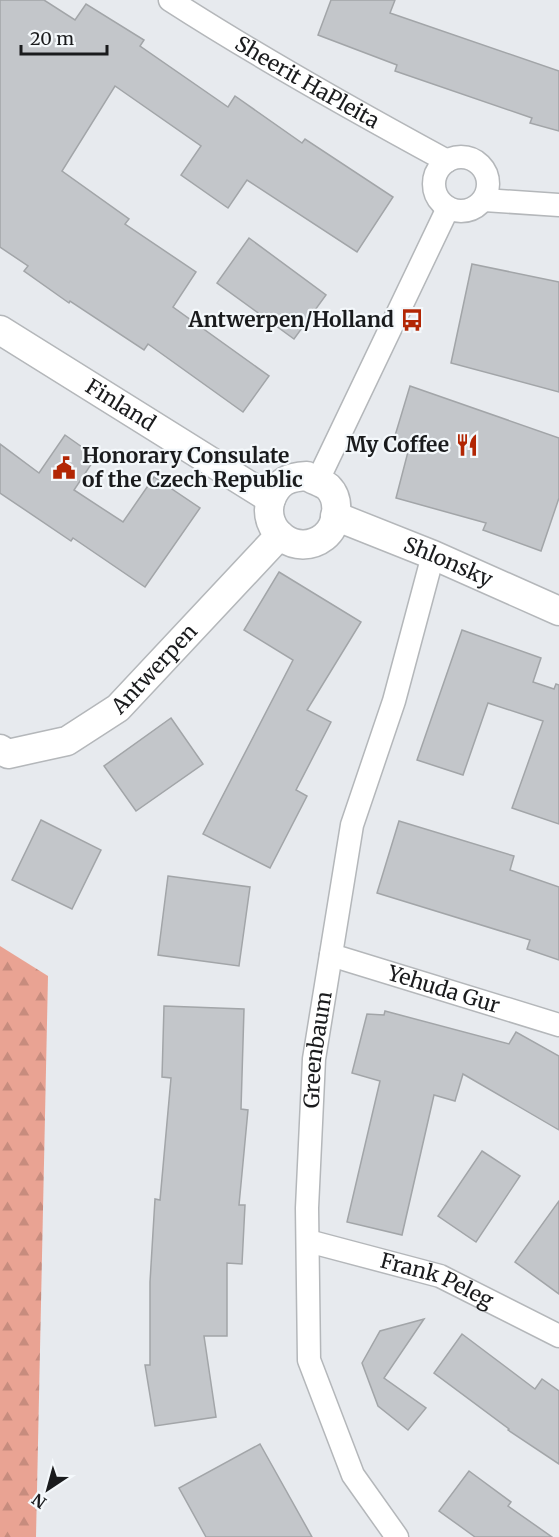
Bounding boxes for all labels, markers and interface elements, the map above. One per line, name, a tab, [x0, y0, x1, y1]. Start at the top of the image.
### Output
scale bar	[21, 18, 106, 56]
text: 20 m	[30, 27, 74, 50]
street label: Sheerit HaPleita	[230, 30, 384, 134]
place label: Antwerpen/Holland	[188, 306, 394, 333]
bus stop icon: Antwerpen/Holland	[399, 307, 425, 333]
street label: Finland	[81, 373, 161, 437]
place label: My Coffee	[346, 431, 449, 458]
restaurant icon: My Coffee	[454, 432, 480, 458]
place label: Honorary Consulate of the Czech Republic	[82, 442, 303, 493]
public building icon: Honorary Consulate of the Czech Republic	[51, 455, 77, 481]
street label: Shlonsky	[400, 531, 498, 593]
street label: Antwerpen	[105, 618, 203, 720]
street label: Yehuda Gur	[384, 959, 503, 1019]
street label: Greenbaum	[298, 989, 338, 1109]
street label: Frank Peleg	[378, 1247, 498, 1314]
north arrow	[18, 1459, 78, 1519]
text: N	[28, 1489, 50, 1513]

